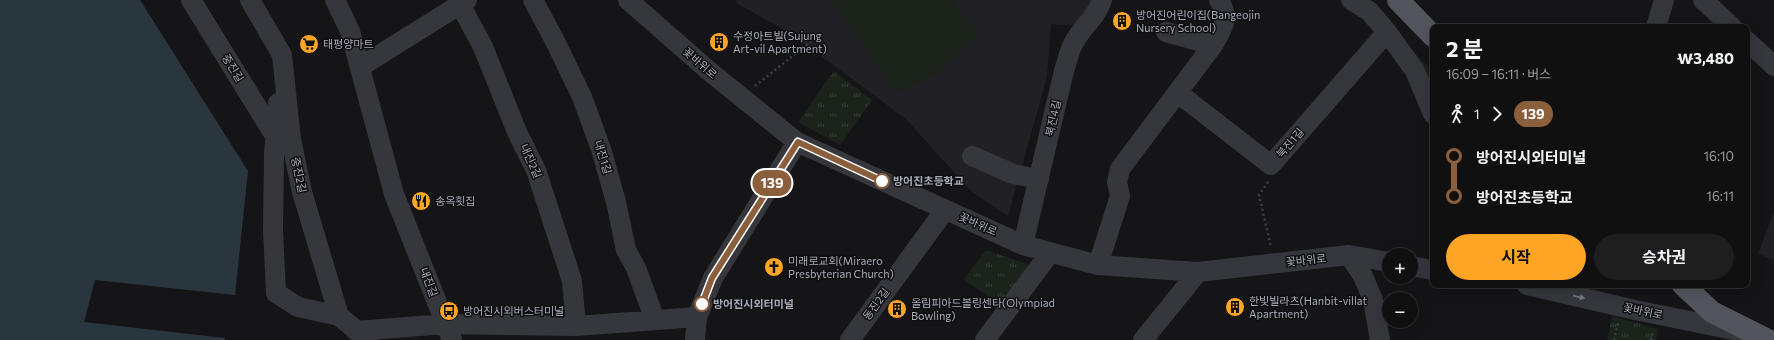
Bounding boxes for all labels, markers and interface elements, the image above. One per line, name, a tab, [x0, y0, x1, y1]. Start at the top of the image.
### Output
place label: 방어진어린이집(Bangeojin Nursery School)	[1136, 8, 1260, 34]
building icon: 방어진어린이집(Bangeojin Nursery School)	[1111, 10, 1133, 32]
place label: 수정아트빌(Sujung Art-vil Apartment)	[733, 29, 827, 55]
building icon: 수정아트빌(Sujung Art-vil Apartment)	[708, 31, 730, 53]
supermarket icon: 태평양마트	[298, 33, 320, 55]
text: 2 분	[1446, 35, 1483, 62]
place label: 태평양마트	[323, 37, 374, 50]
street label: 꽃바위로	[681, 44, 720, 81]
text: ₩3,480	[1677, 49, 1734, 67]
street label: 중진길	[220, 51, 247, 84]
text: 16:09 – 16:11 · 버스	[1446, 66, 1551, 82]
street label: 북진4길	[1042, 98, 1063, 137]
icon: walk	[1446, 103, 1468, 125]
icon: forward	[1486, 103, 1508, 125]
text: 139	[1522, 105, 1545, 122]
text: 1	[1474, 106, 1480, 122]
street label: 북진1길	[1273, 125, 1306, 160]
street label: 내진1길	[592, 138, 615, 176]
street label: 내진2길	[518, 141, 545, 180]
text: 방어진시외터미널	[1476, 148, 1586, 166]
text: 16:10	[1703, 148, 1734, 164]
street label: 중진2길	[289, 156, 310, 194]
line badge: 139	[749, 170, 795, 196]
marker: 방어진초등학교	[874, 173, 890, 189]
text: 139	[760, 174, 784, 191]
place label: 방어진초등학교	[893, 174, 964, 187]
text: 방어진초등학교	[1476, 188, 1573, 206]
text: 16:11	[1706, 188, 1734, 204]
restaurant icon: 송옥횟집	[410, 190, 432, 212]
place label: 송옥횟집	[435, 194, 475, 207]
street label: 꽃바위로	[957, 209, 999, 238]
button: 시작	[1446, 234, 1586, 280]
button: 승차권	[1594, 234, 1734, 280]
map controls	[1382, 248, 1418, 328]
button: +	[1382, 248, 1418, 284]
street label: 꽃바위로	[1285, 251, 1327, 268]
place label: 미래로교회(Miraero Presbyterian Church)	[788, 254, 894, 280]
church icon: 미래로교회(Miraero Presbyterian Church)	[763, 256, 785, 278]
street label: 내진길	[418, 265, 441, 298]
street label: 동진2길	[860, 285, 892, 322]
button: −	[1382, 292, 1418, 328]
place label: 한빛빌라츠(Hanbit-villat Apartment)	[1249, 294, 1367, 320]
one-way arrow	[1572, 294, 1585, 300]
marker: 방어진시외터미널	[694, 296, 710, 312]
place label: 올림피아드볼링센타(Olympiad Bowling)	[911, 296, 1055, 322]
building icon: 한빛빌라츠(Hanbit-villat Apartment)	[1224, 296, 1246, 318]
place label: 방어진시외터미널	[713, 297, 794, 310]
building icon: 올림피아드볼링센타(Olympiad Bowling)	[886, 298, 908, 320]
bus stop icon: 방어진시외버스터미널	[438, 300, 460, 322]
street label: 꽃바위로	[1622, 300, 1664, 321]
place label: 방어진시외버스터미널	[463, 304, 564, 317]

